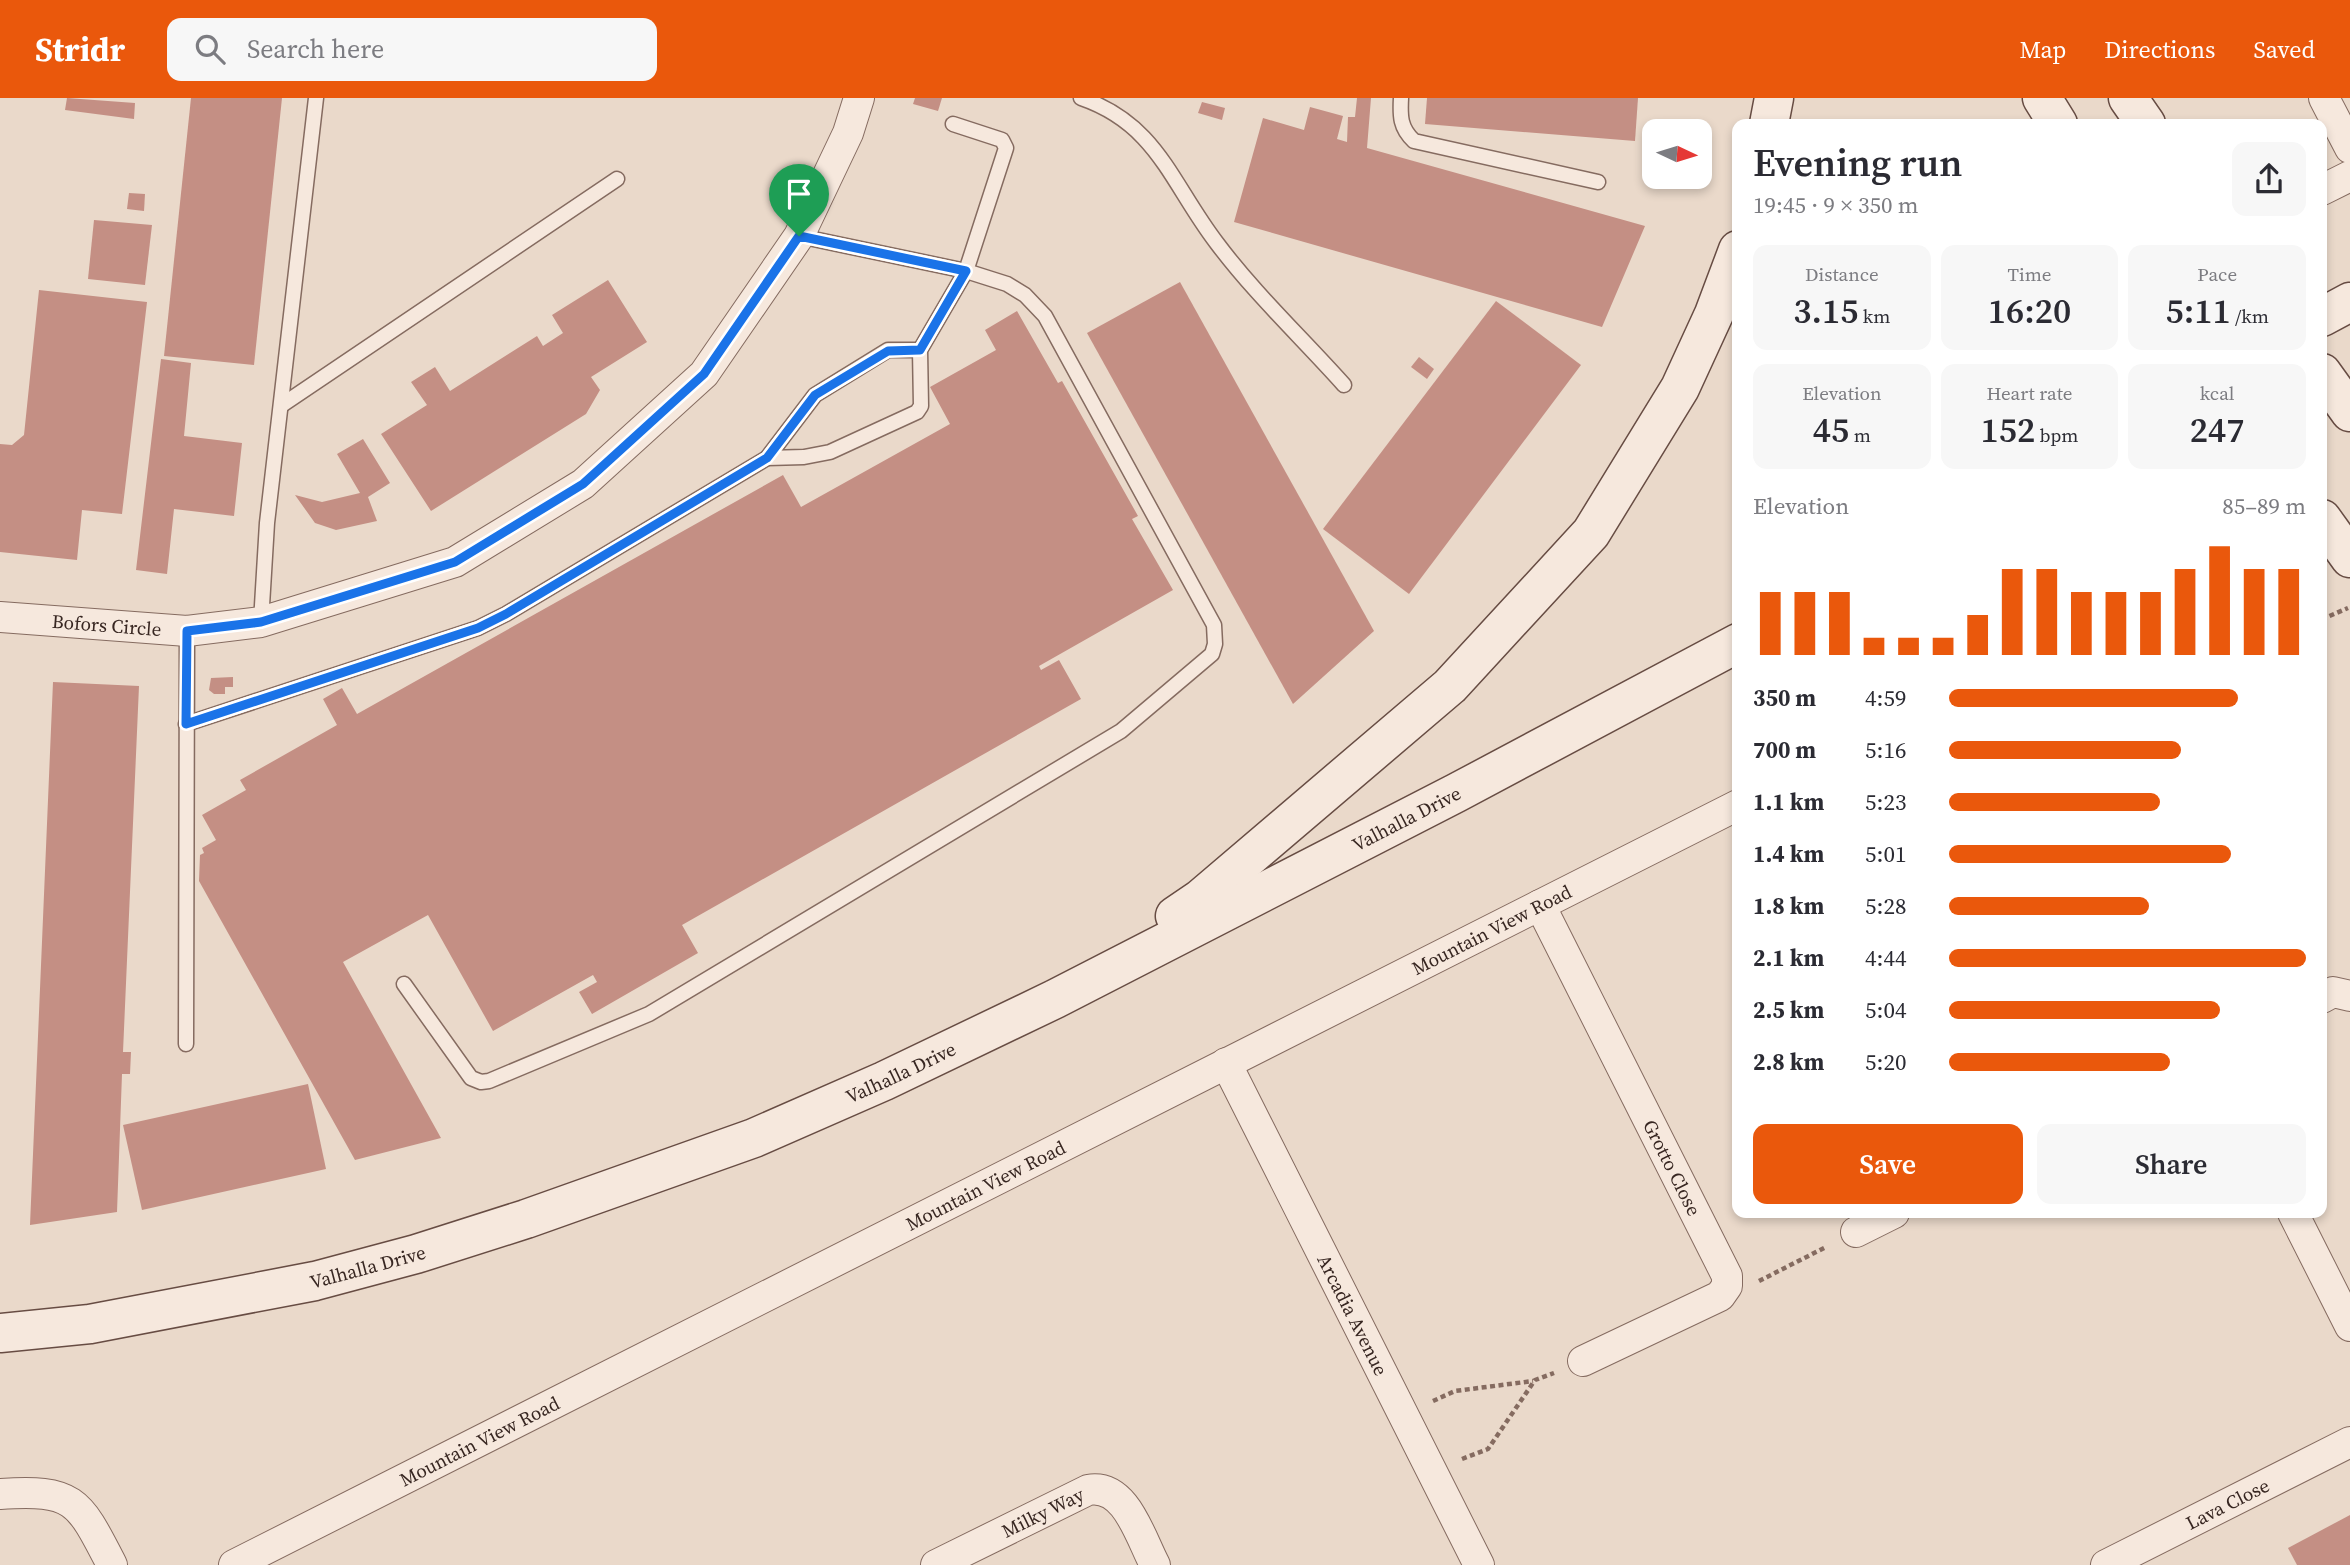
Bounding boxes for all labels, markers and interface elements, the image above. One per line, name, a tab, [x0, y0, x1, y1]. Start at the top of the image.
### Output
search box	[167, 18, 657, 81]
text: Stridr	[35, 27, 125, 72]
icon: search	[191, 30, 229, 68]
text: Search here	[247, 31, 384, 67]
text: Map	[2019, 33, 2066, 66]
text: Directions	[2104, 33, 2215, 66]
text: Saved	[2253, 33, 2315, 66]
north arrow	[1642, 119, 1712, 189]
map controls	[1642, 119, 1712, 189]
text: Evening run	[1753, 137, 1962, 189]
button: share	[2232, 142, 2306, 216]
pin	[769, 164, 829, 236]
icon: arrive	[780, 175, 818, 213]
text: 19:45 · 9 × 350 m	[1753, 189, 1919, 221]
text: Distance	[1805, 261, 1879, 287]
text: Time	[2008, 261, 2051, 287]
text: Pace	[2197, 261, 2237, 287]
text: 3.15	[1793, 287, 1858, 335]
text: 16:20	[1988, 287, 2071, 335]
text: 5:11	[2166, 287, 2231, 335]
text: km	[1858, 303, 1890, 329]
text: /km	[2231, 303, 2269, 329]
text: Elevation	[1802, 380, 1882, 406]
text: Heart rate	[1986, 380, 2073, 406]
text: kcal	[2200, 380, 2234, 406]
text: 45	[1813, 406, 1849, 454]
text: 152	[1980, 406, 2035, 454]
text: 247	[2190, 406, 2244, 454]
text: m	[1849, 422, 1871, 448]
text: bpm	[2035, 422, 2079, 448]
text: Elevation	[1753, 490, 1849, 522]
text: 85–89 m	[2222, 490, 2306, 522]
street label: Bofors Circle	[51, 608, 162, 642]
text: 350 m	[1753, 682, 1816, 714]
text: 4:59	[1865, 682, 1906, 714]
text: 700 m	[1753, 734, 1816, 766]
text: 5:16	[1865, 734, 1906, 766]
street label: Valhalla Drive	[1347, 780, 1465, 857]
text: 1.1 km	[1753, 786, 1824, 818]
text: 5:23	[1865, 786, 1906, 818]
text: 1.4 km	[1753, 838, 1824, 870]
text: 5:01	[1865, 838, 1906, 870]
street label: Mountain View Road	[1407, 878, 1576, 981]
text: 1.8 km	[1753, 890, 1824, 922]
text: 5:28	[1865, 890, 1906, 922]
text: 2.1 km	[1753, 942, 1824, 974]
text: 4:44	[1865, 942, 1906, 974]
text: 2.5 km	[1753, 994, 1824, 1026]
text: 5:04	[1865, 994, 1906, 1026]
street label: Valhalla Drive	[841, 1036, 960, 1109]
text: 2.8 km	[1753, 1046, 1824, 1078]
text: 5:20	[1865, 1046, 1906, 1078]
street label: Grotto Close	[1637, 1115, 1707, 1220]
button: Save	[1753, 1124, 2023, 1204]
button: Share	[2037, 1124, 2306, 1204]
street label: Mountain View Road	[901, 1134, 1070, 1237]
street label: Valhalla Drive	[307, 1239, 429, 1295]
street label: Arcadia Avenue	[1312, 1250, 1394, 1380]
street label: Mountain View Road	[395, 1390, 564, 1492]
street label: Lava Close	[2181, 1472, 2274, 1536]
street label: Milky Way	[997, 1481, 1088, 1544]

